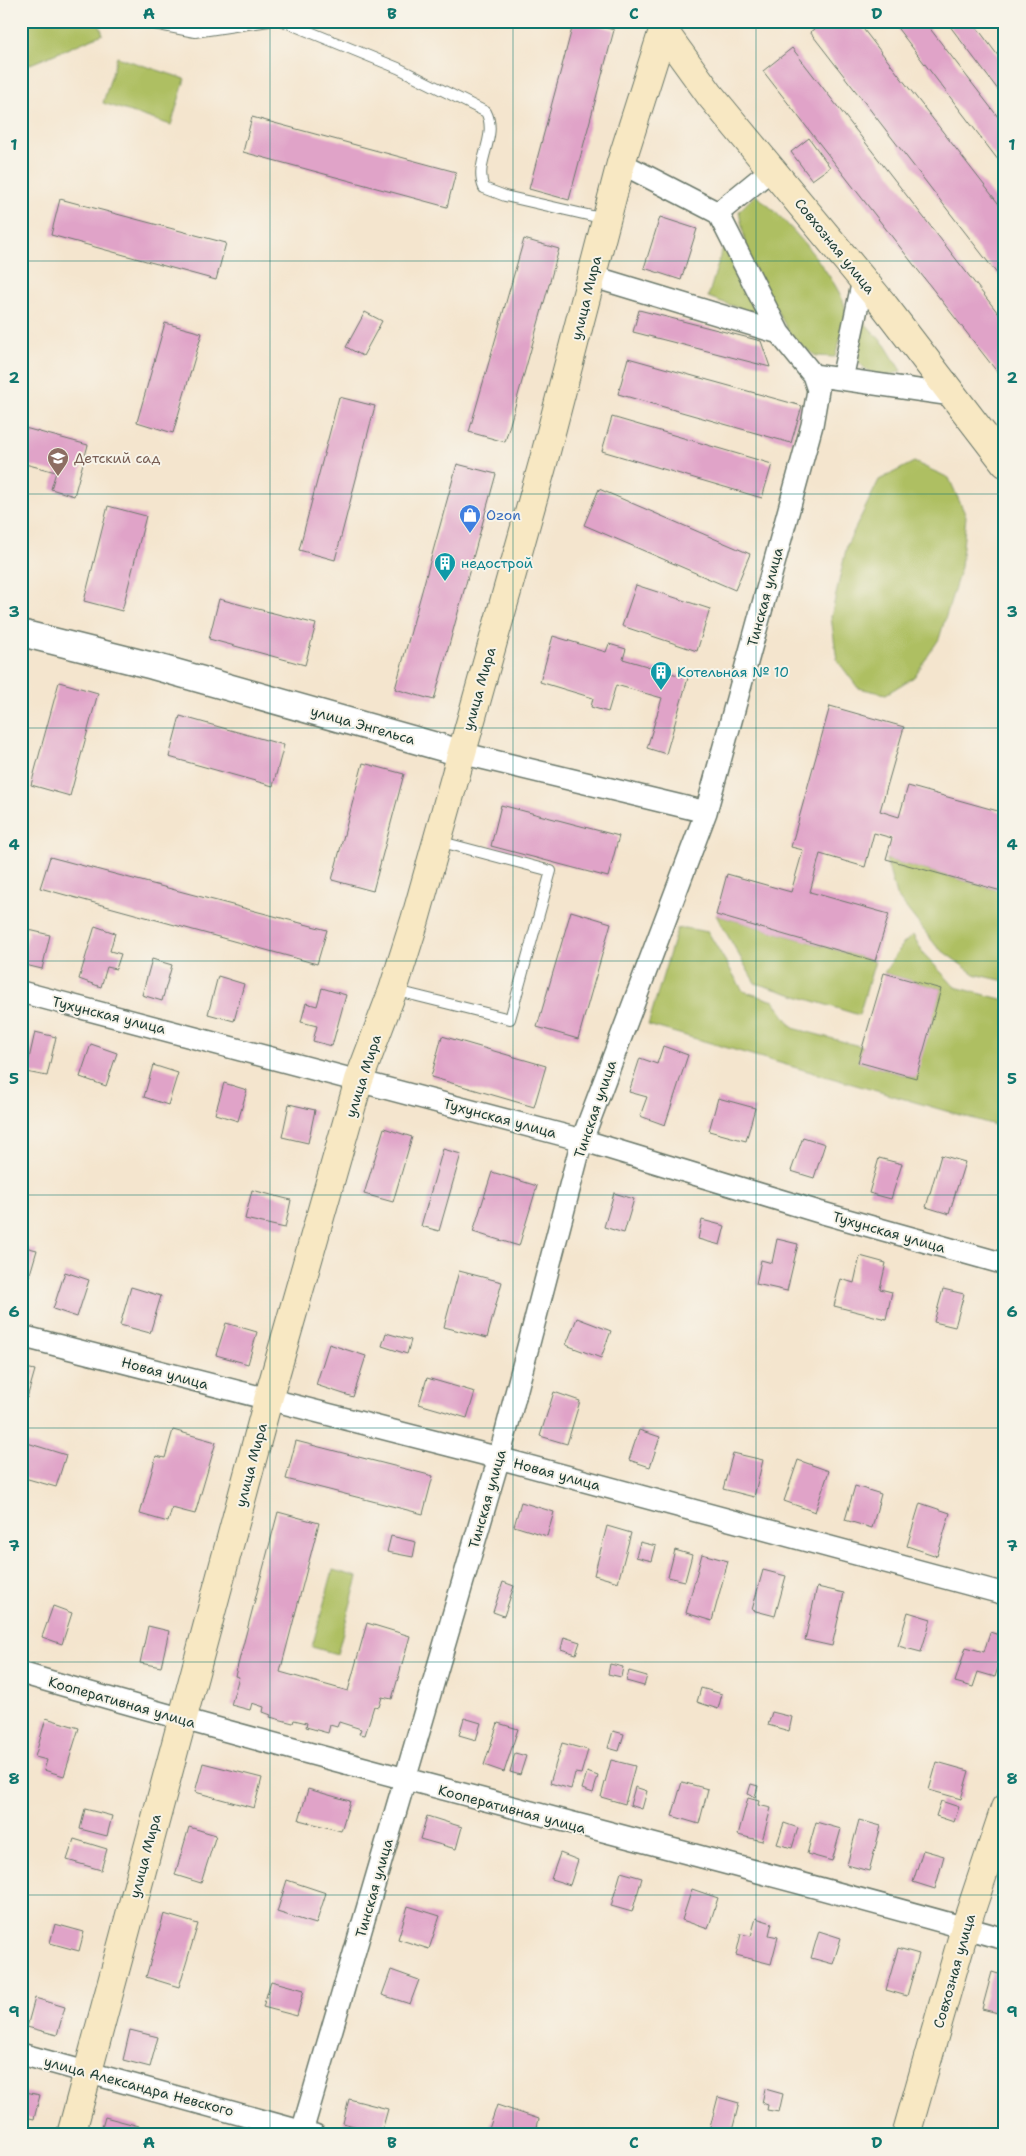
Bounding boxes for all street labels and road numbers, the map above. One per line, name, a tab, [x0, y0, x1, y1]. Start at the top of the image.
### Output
street label: Совхозная улица	[791, 194, 879, 298]
street label: улица Мира	[567, 254, 605, 342]
street label: Тинская улица	[743, 545, 787, 649]
street label: улица Мира	[458, 645, 500, 733]
street label: улица Энгельса	[309, 701, 418, 749]
street label: Тухунская улица	[50, 992, 168, 1038]
street label: улица Мира	[341, 1032, 385, 1120]
street label: Тинская улица	[570, 1058, 620, 1160]
street label: Тухунская улица	[441, 1094, 559, 1142]
street label: Тухунская улица	[831, 1207, 948, 1257]
street label: Новая улица	[119, 1353, 211, 1393]
street label: улица Мира	[231, 1421, 271, 1509]
street label: Тинская улица	[464, 1447, 510, 1551]
street label: Новая улица	[511, 1454, 603, 1494]
street label: Кооперативная улица	[46, 1672, 198, 1732]
street label: Кооперативная улица	[436, 1781, 588, 1837]
street label: улица Мира	[125, 1812, 165, 1900]
street label: Тинская улица	[351, 1836, 397, 1940]
street label: Совхозная улица	[929, 1911, 979, 2030]
street label: улица Александра Невского	[42, 2052, 236, 2120]

